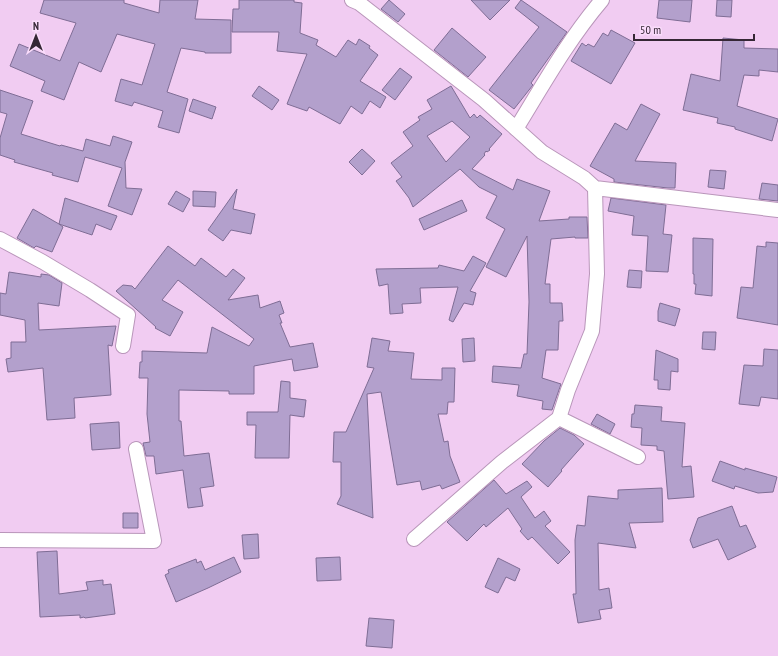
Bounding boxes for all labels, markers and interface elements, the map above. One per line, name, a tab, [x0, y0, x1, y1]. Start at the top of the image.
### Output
north arrow	[16, 16, 56, 56]
scale bar	[634, 16, 754, 42]
text: N	[33, 19, 39, 33]
text: 50 m	[640, 22, 661, 37]

